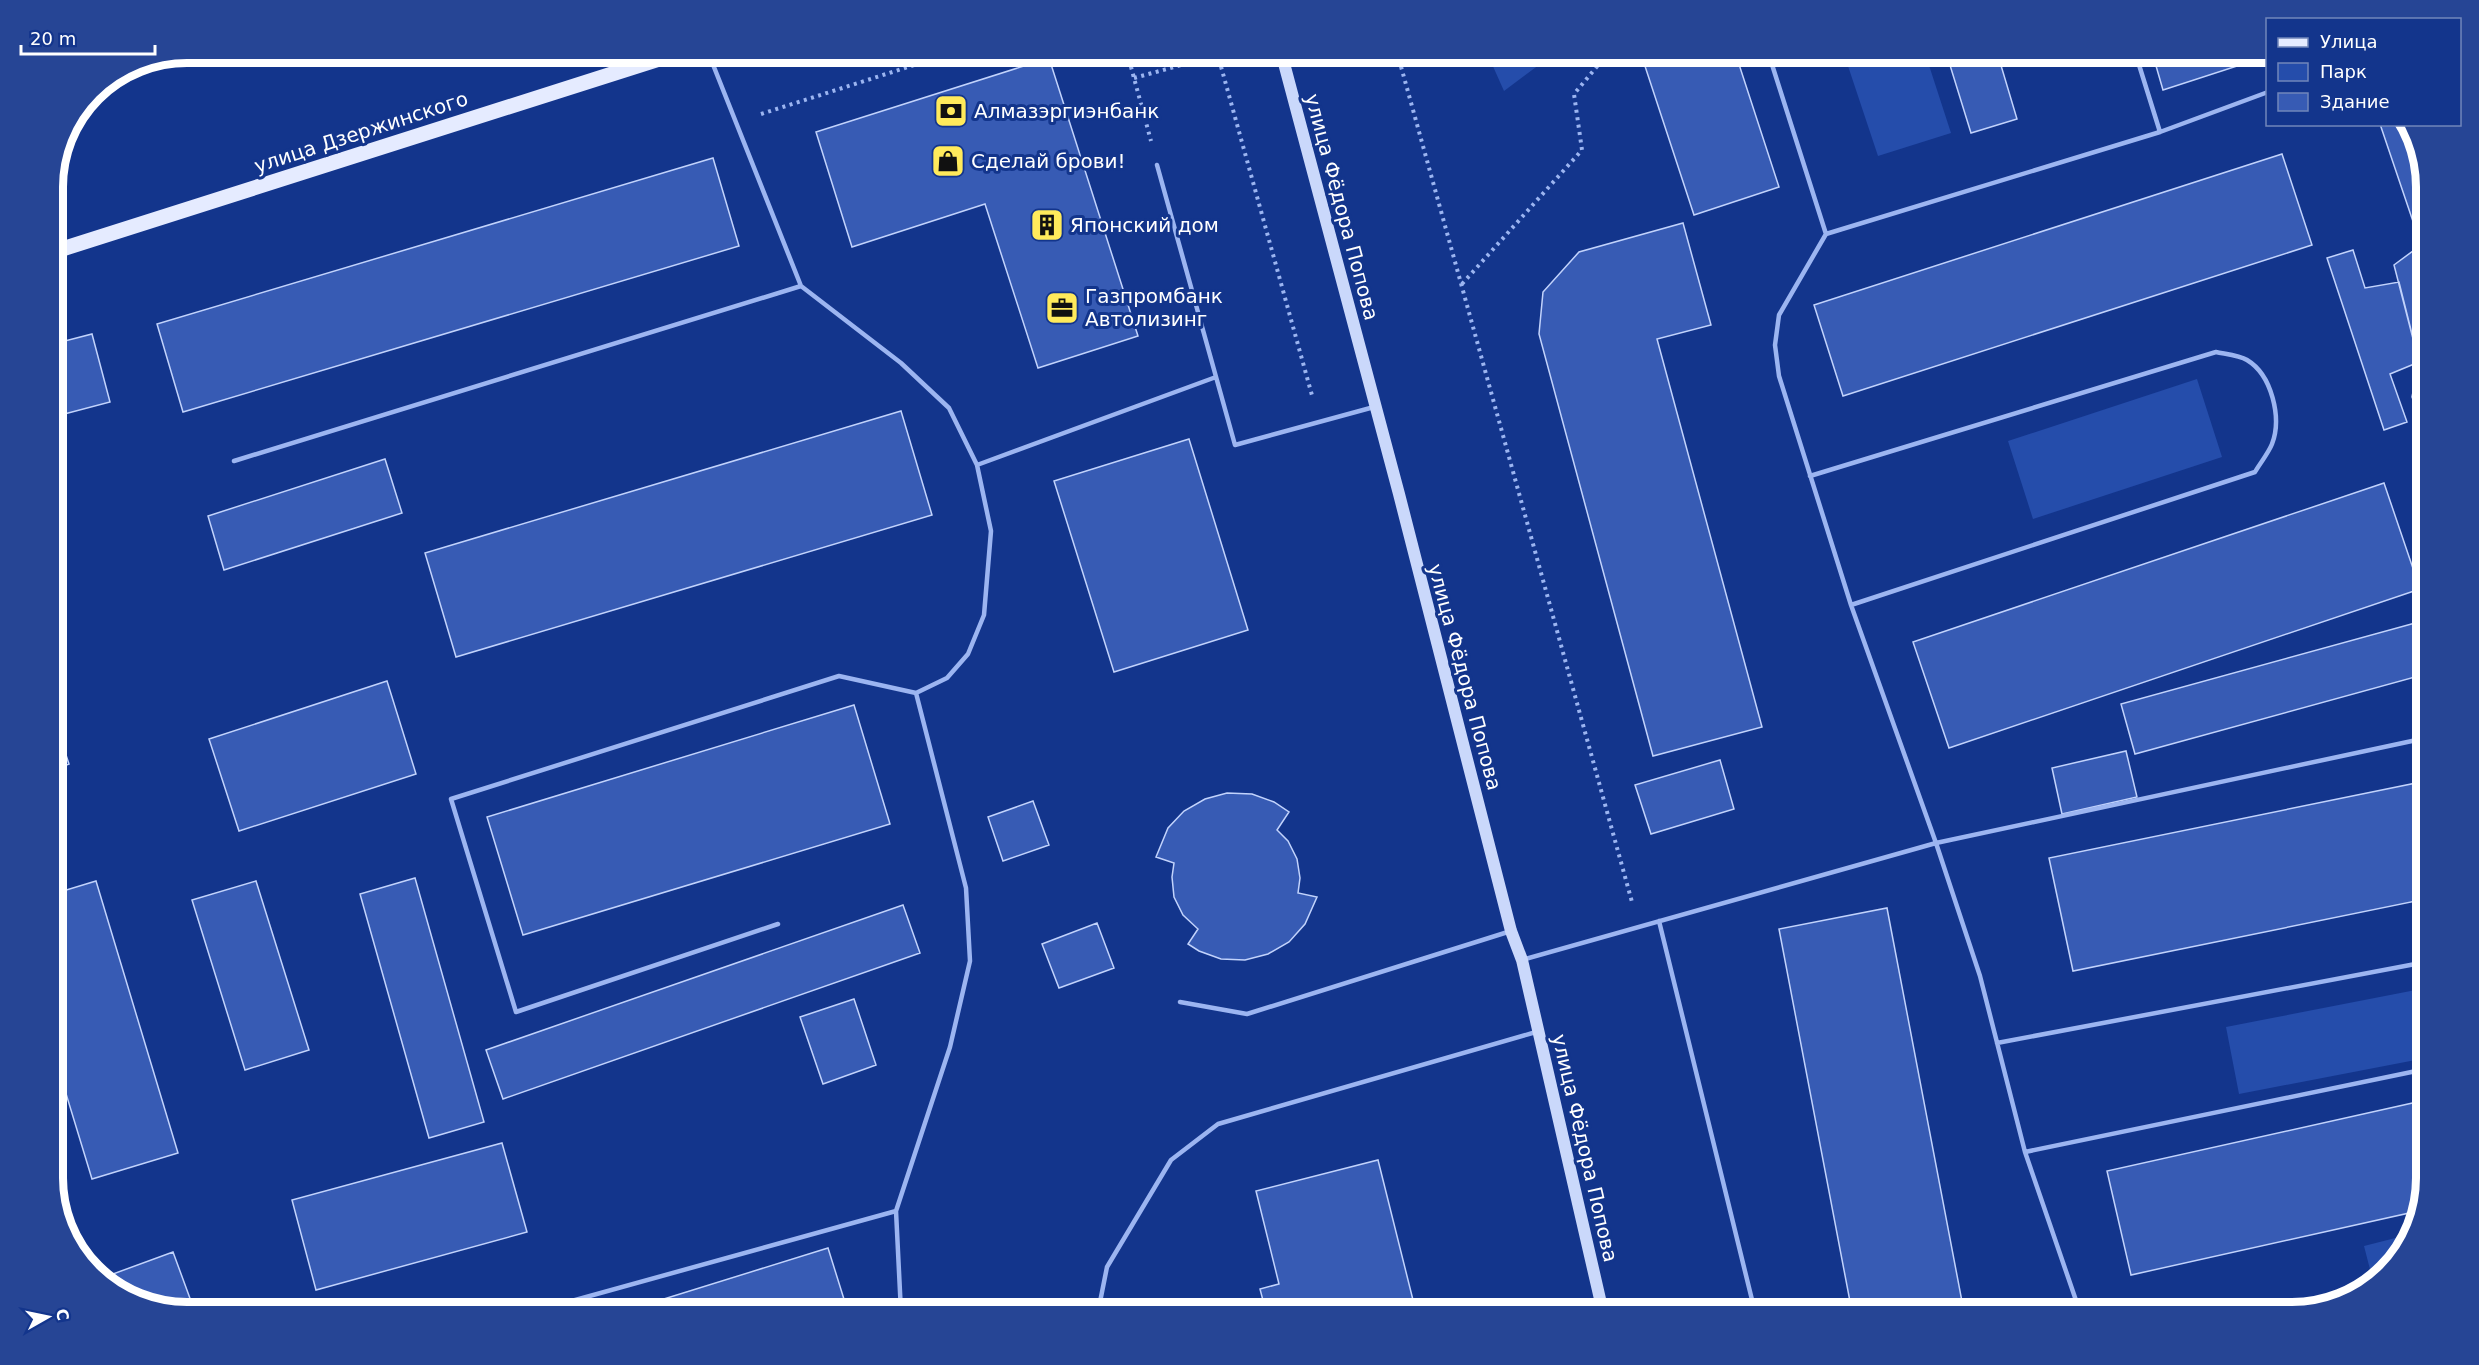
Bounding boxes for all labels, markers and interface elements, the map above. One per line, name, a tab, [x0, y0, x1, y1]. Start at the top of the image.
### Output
scale bar	[21, 18, 154, 56]
legend	[2266, 18, 2461, 126]
text: 20 m	[30, 28, 76, 49]
text: Улица	[2320, 31, 2377, 52]
text: Парк	[2320, 61, 2367, 82]
street label: улица Дзержинского	[251, 86, 471, 178]
street label: улица Фёдора Попова	[1300, 91, 1384, 323]
text: Здание	[2320, 91, 2390, 112]
bank icon: Алмазэргиэнбанк	[933, 93, 969, 129]
place label: Алмазэргиэнбанк	[974, 99, 1159, 123]
shop icon: Сделай брови!	[930, 143, 966, 179]
place label: Сделай брови!	[971, 149, 1126, 173]
building icon: Японский дом	[1029, 207, 1065, 243]
place label: Японский дом	[1070, 213, 1219, 237]
place label: Газпромбанк Автолизинг	[1085, 284, 1223, 331]
office icon: Газпромбанк Автолизинг	[1044, 290, 1080, 326]
street label: улица Фёдора Попова	[1423, 561, 1507, 793]
street label: улица Фёдора Попова	[1547, 1032, 1623, 1264]
north arrow	[18, 1287, 78, 1347]
text: С	[52, 1307, 73, 1322]

